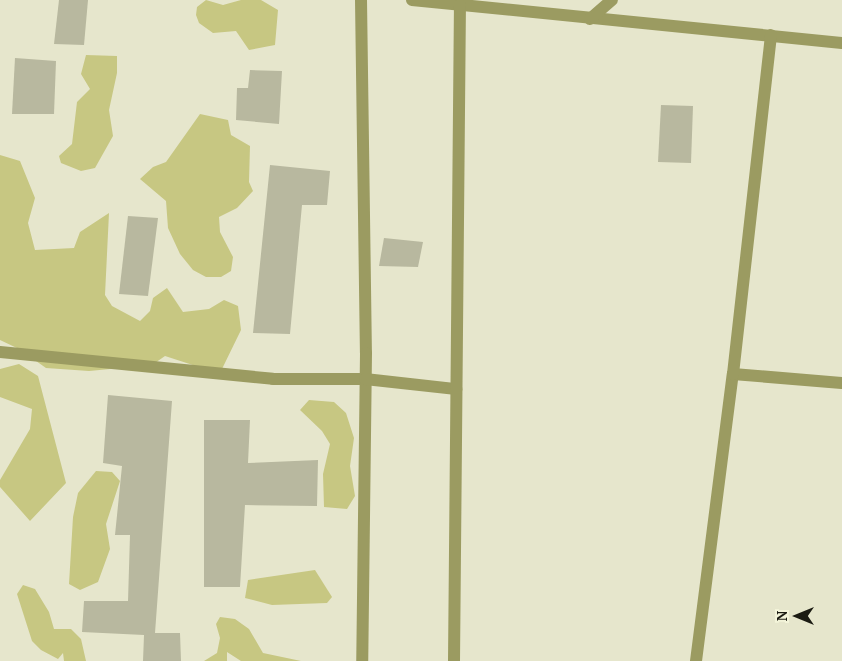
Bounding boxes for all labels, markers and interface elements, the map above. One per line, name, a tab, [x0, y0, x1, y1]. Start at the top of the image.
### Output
north arrow	[772, 591, 822, 641]
text: N	[772, 611, 791, 621]

